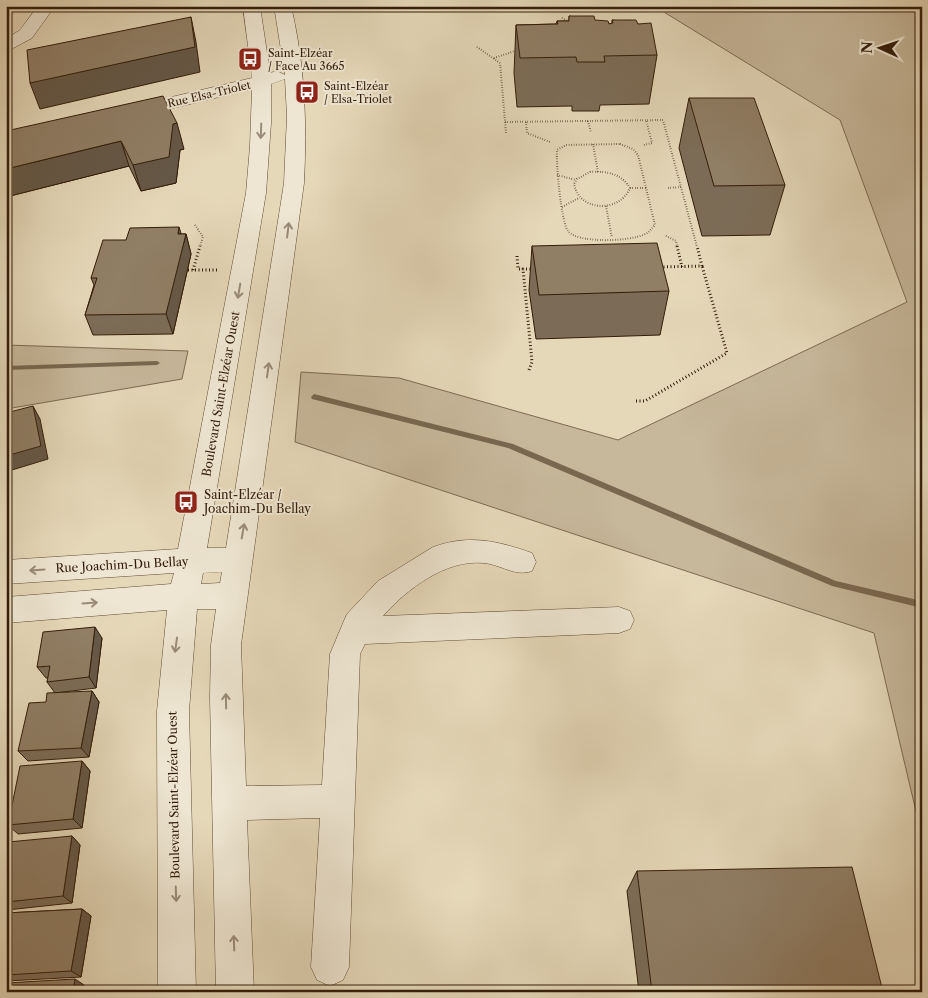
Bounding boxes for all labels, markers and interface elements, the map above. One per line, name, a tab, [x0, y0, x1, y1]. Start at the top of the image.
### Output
north arrow	[856, 22, 906, 72]
text: N	[858, 41, 876, 54]
bus stop icon: Saint-Elzéar / Face Au 3665	[237, 46, 263, 72]
place label: Saint-Elzéar / Face Au 3665	[268, 46, 345, 73]
street label: Rue Elsa-Triolet	[166, 78, 252, 110]
bus stop icon: Saint-Elzéar / Elsa-Triolet	[294, 79, 320, 105]
place label: Saint-Elzéar / Elsa-Triolet	[324, 79, 392, 106]
one-way arrow	[256, 122, 266, 138]
one-way arrow	[283, 223, 293, 239]
one-way arrow	[233, 283, 243, 299]
street label: Boulevard Saint-Elzéar Ouest	[199, 309, 243, 478]
one-way arrow	[263, 362, 273, 378]
place label: Saint-Elzéar / Joachim-Du Bellay	[202, 487, 311, 516]
bus stop icon: Saint-Elzéar / Joachim-Du Bellay	[173, 489, 199, 515]
one-way arrow	[238, 523, 248, 539]
street label: Rue Joachim-Du Bellay	[55, 554, 189, 575]
one-way arrow	[29, 565, 45, 575]
one-way arrow	[81, 599, 97, 608]
one-way arrow	[171, 636, 181, 652]
one-way arrow	[221, 693, 231, 710]
street label: Boulevard Saint-Elzéar Ouest	[165, 710, 182, 879]
one-way arrow	[171, 886, 181, 902]
one-way arrow	[229, 935, 239, 952]

